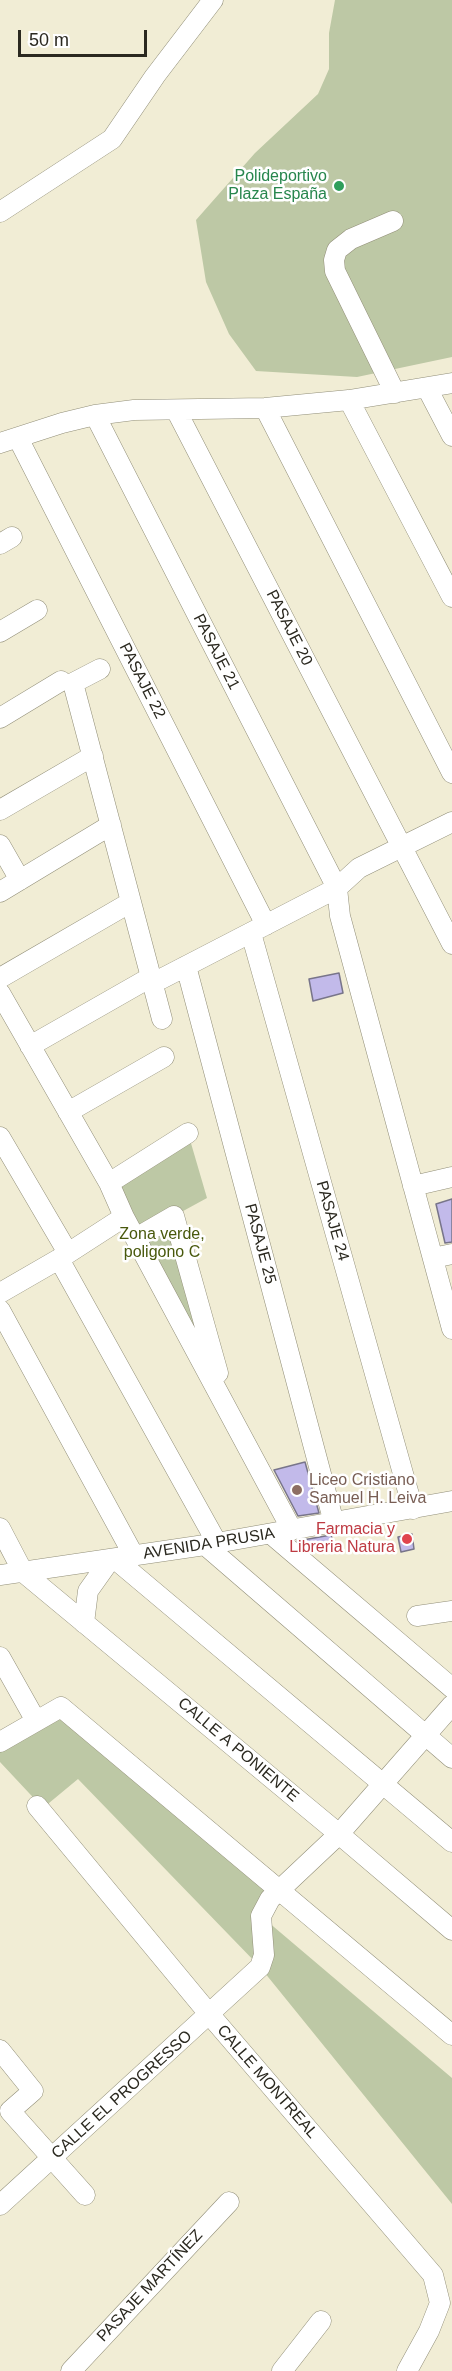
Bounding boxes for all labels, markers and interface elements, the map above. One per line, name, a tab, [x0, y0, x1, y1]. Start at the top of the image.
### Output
scale bar	[21, 18, 150, 56]
text: 50 m	[29, 30, 69, 50]
place label: Polideportivo Plaza España	[228, 167, 327, 205]
marker: Polideportivo Plaza España	[332, 179, 346, 193]
street label: PASAJE 20	[262, 587, 316, 669]
street label: PASAJE 21	[189, 611, 243, 693]
street label: PASAJE 22	[115, 640, 169, 722]
street label: PASAJE 24	[311, 1179, 353, 1263]
street label: PASAJE 25	[240, 1202, 280, 1286]
park label: Zona verde, poligono C	[119, 1225, 205, 1263]
place label: Liceo Cristiano Samuel H. Leiva	[309, 1471, 426, 1509]
marker: Liceo Cristiano Samuel H. Leiva	[290, 1483, 304, 1497]
place label: Farmacia y Libreria Natura	[289, 1520, 395, 1558]
street label: AVENIDA PRUSIA	[142, 1524, 276, 1564]
marker: Farmacia y Libreria Natura	[400, 1532, 414, 1546]
street label: CALLE A PONIENTE	[174, 1694, 302, 1806]
street label: CALLE MONTREAL	[213, 2021, 321, 2143]
street label: CALLE EL PROGRESSO	[48, 2027, 196, 2163]
street label: PASAJE MARTÍNEZ	[93, 2226, 207, 2346]

